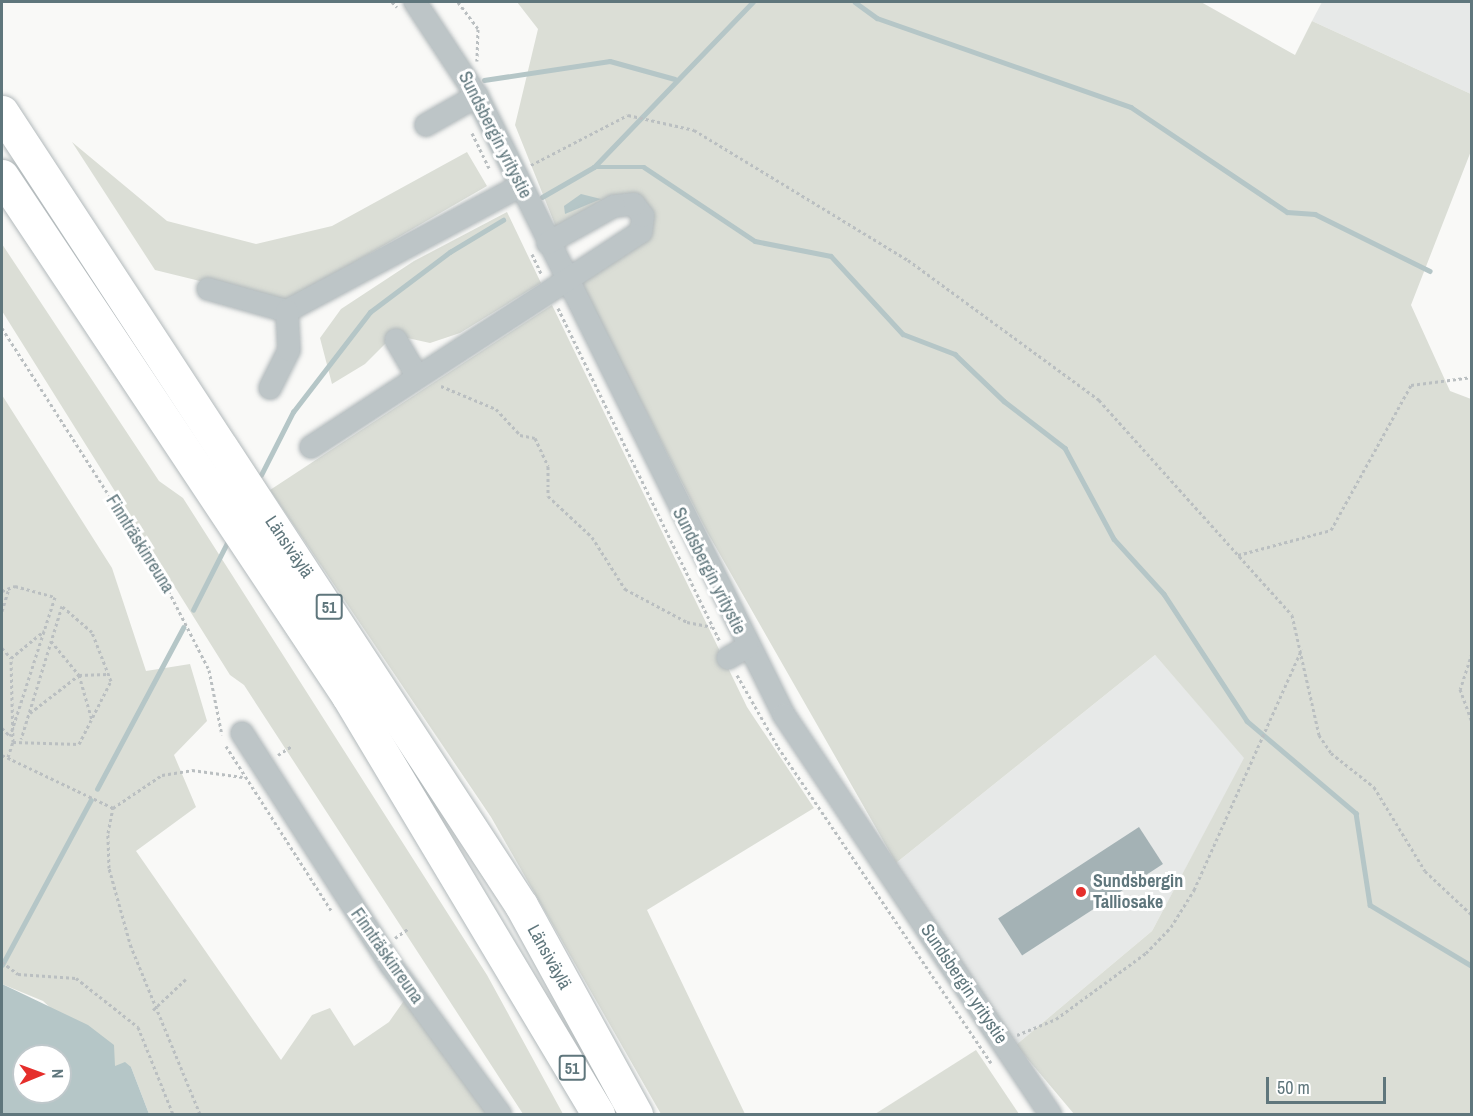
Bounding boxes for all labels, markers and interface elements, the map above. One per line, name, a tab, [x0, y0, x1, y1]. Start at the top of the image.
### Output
street label: Sundsbergin yritystie	[454, 68, 536, 202]
street label: Finnträskinreuna	[101, 491, 179, 597]
street label: Sundsbergin yritystie	[668, 504, 750, 638]
street label: Länsiväylä	[260, 512, 318, 582]
road number: 51	[316, 594, 342, 620]
place label: Sundsbergin Talliosake	[1093, 871, 1183, 914]
marker: Sundsbergin Talliosake	[1074, 885, 1088, 899]
street label: Finnträskinreuna	[346, 904, 428, 1008]
street label: Sundsbergin yritystie	[916, 920, 1012, 1048]
street label: Länsiväylä	[522, 921, 576, 993]
north arrow	[12, 1044, 72, 1104]
road number: 51	[558, 1055, 586, 1081]
scale bar	[1269, 1065, 1389, 1103]
text: N	[47, 1069, 69, 1079]
text: 50 m	[1277, 1075, 1310, 1100]

